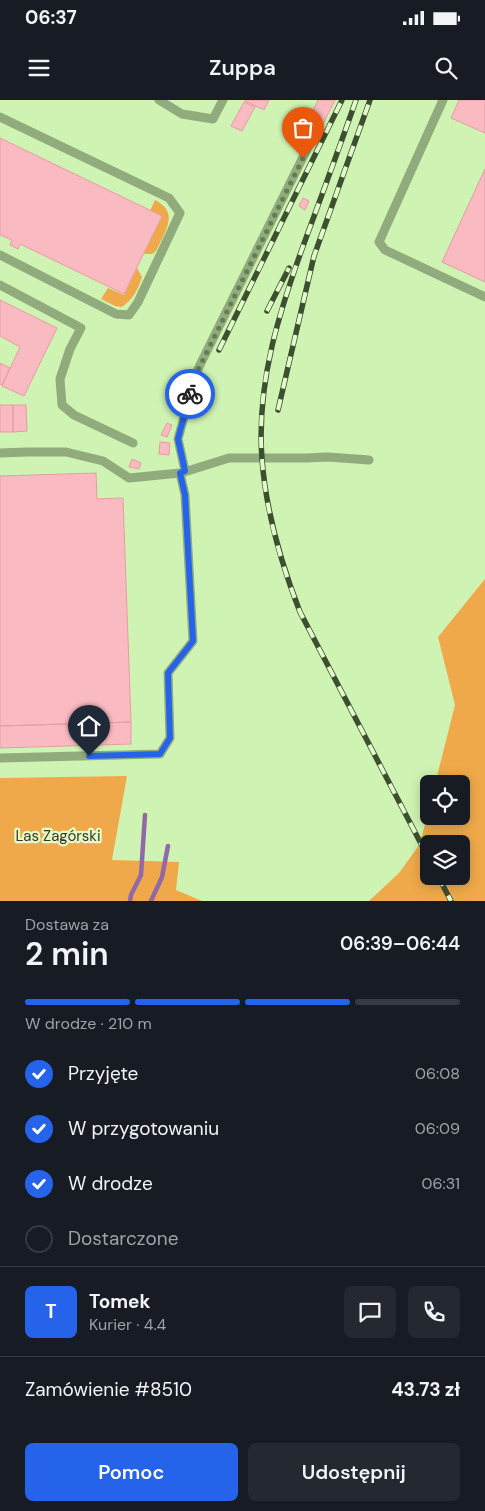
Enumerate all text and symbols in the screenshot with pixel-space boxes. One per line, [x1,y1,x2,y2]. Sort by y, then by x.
text: 06:37 [25,5,77,30]
text: Zuppa [209,53,276,82]
icon: menu [25,54,53,82]
icon: search [432,54,460,82]
pin [282,107,324,158]
icon: bag [289,114,317,142]
courier [165,369,215,419]
icon: bike [176,380,204,408]
pin [68,705,110,756]
icon: home [75,712,103,740]
map controls [420,775,470,885]
button: locate [420,775,470,825]
park label: Las Zagórski [15,826,101,846]
button: layers [420,835,470,885]
text: Dostawa za [25,914,109,935]
text: 06:39–06:44 [340,931,460,956]
text: 2 min [25,933,109,975]
text: W drodze · 210 m [25,1013,152,1034]
icon: check [25,1060,53,1088]
text: Przyjęte [68,1061,138,1086]
text: 06:08 [415,1063,460,1084]
icon: check [25,1115,53,1143]
text: W przygotowaniu [68,1116,219,1141]
text: 06:09 [415,1118,460,1139]
icon: check [25,1170,53,1198]
text: W drodze [68,1171,153,1196]
text: 06:31 [422,1173,460,1194]
text: Dostarczone [68,1226,178,1251]
button: chat [344,1286,396,1338]
button: phone [408,1286,460,1338]
text: Tomek [89,1289,151,1314]
text: T [45,1299,57,1324]
text: Kurier · 4.4 [89,1314,166,1335]
text: Zamówienie #8510 [25,1377,192,1402]
text: 43.73 zł [391,1377,460,1402]
button: Pomoc [25,1443,238,1501]
button: Udostępnij [248,1443,460,1501]

